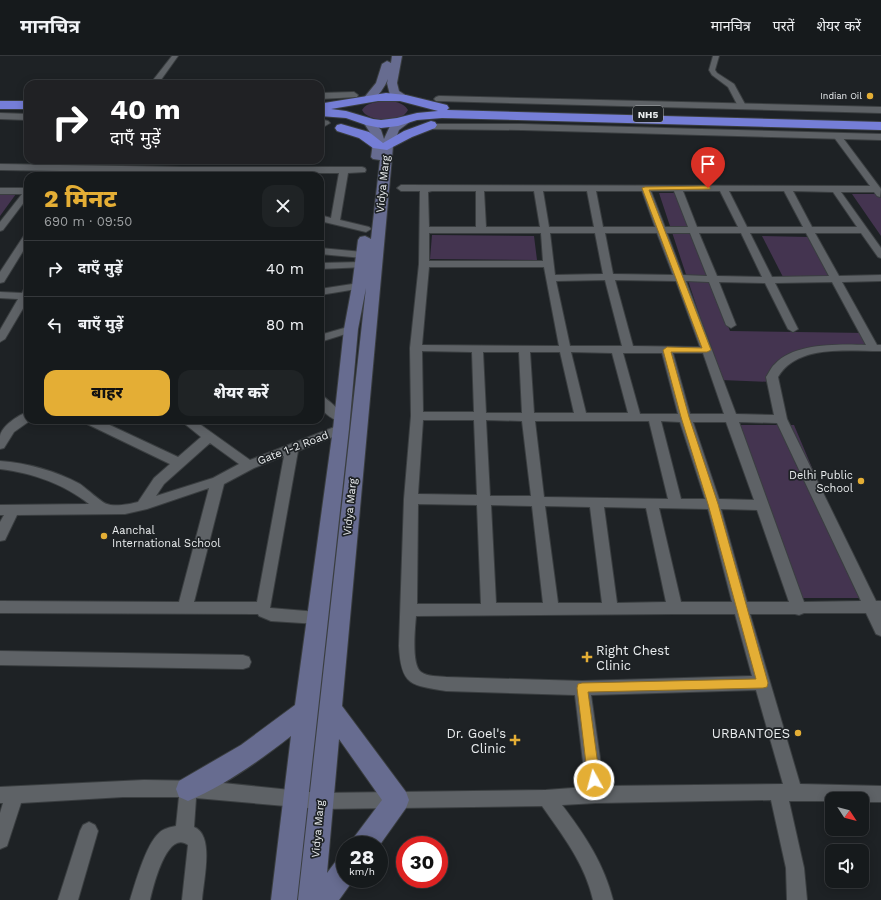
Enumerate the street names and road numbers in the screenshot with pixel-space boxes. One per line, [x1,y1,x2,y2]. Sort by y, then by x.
road number: NH5 [633,106,663,122]
street label: Vidya Marg [374,154,393,213]
street label: Gate 1-2 Road [256,429,330,467]
street label: Vidya Marg [341,477,360,536]
street label: Vidya Marg [309,799,327,858]

